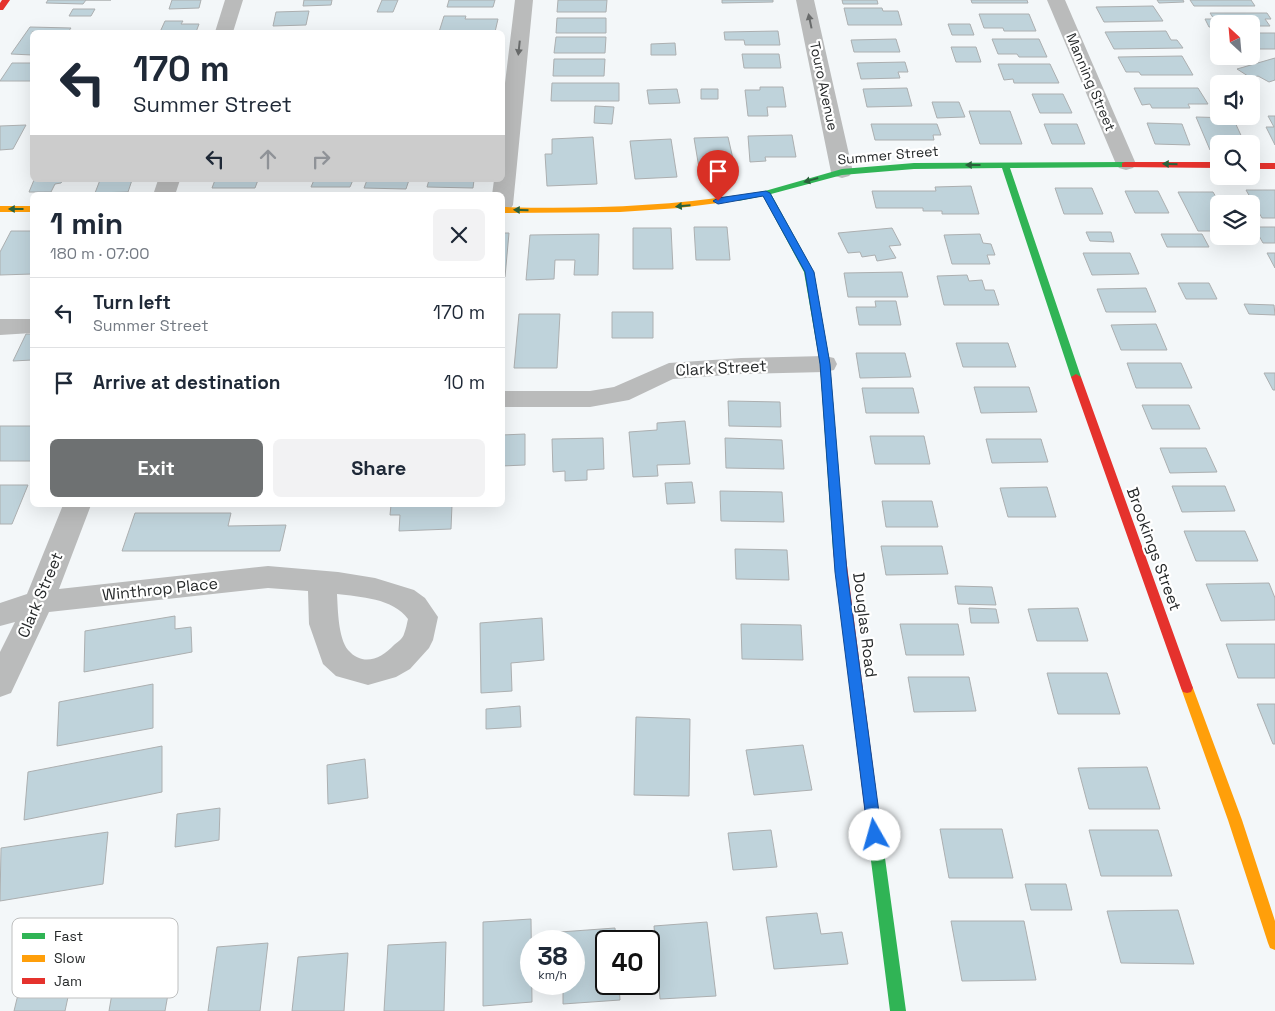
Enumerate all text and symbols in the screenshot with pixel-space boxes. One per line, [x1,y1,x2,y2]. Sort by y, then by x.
one-way arrow [806,14,814,29]
north arrow [1210,15,1260,65]
map controls [1210,15,1260,245]
street label: Manning Street [1062,30,1120,134]
street label: Touro Avenue [806,40,842,132]
one-way arrow [515,41,523,57]
text: 170 m [133,47,230,91]
icon: left [50,50,115,115]
button: sound [1210,75,1260,125]
text: Summer Street [133,90,292,118]
button: search [1210,135,1260,185]
street label: Summer Street [837,142,939,168]
icon: left [201,145,229,173]
icon: ahead [254,145,282,173]
icon: right [307,145,335,173]
pin [697,150,739,201]
icon: arrive [704,157,732,185]
one-way arrow [1162,160,1178,168]
one-way arrow [964,161,980,169]
one-way arrow [804,177,819,185]
button: layers [1210,195,1260,245]
one-way arrow [675,202,691,210]
text: 1 min [50,204,123,243]
one-way arrow [8,205,24,213]
one-way arrow [512,206,528,214]
button: close [433,209,485,261]
text: 180 m · 07:00 [50,243,150,264]
text: Turn left [93,290,171,315]
icon: left [50,299,78,327]
text: 170 m [433,300,485,325]
text: Summer Street [93,315,209,336]
street label: Clark Street [675,355,767,381]
icon: arrive [50,369,78,397]
text: Arrive at destination [93,370,281,395]
text: 10 m [444,370,485,395]
button: Exit [50,439,263,497]
button: Share [273,439,485,497]
street label: Brookings Street [1122,484,1186,614]
street label: Clark Street [13,549,67,641]
street label: Douglas Road [848,571,882,679]
street label: Winthrop Place [101,572,219,606]
position arrow [848,808,900,860]
legend [12,918,178,998]
text: Fast [54,927,83,945]
speed limit sign: 40 [595,930,660,995]
text: 38 [537,940,568,972]
text: Slow [54,949,86,967]
text: km/h [538,967,567,983]
text: Jam [54,972,82,990]

